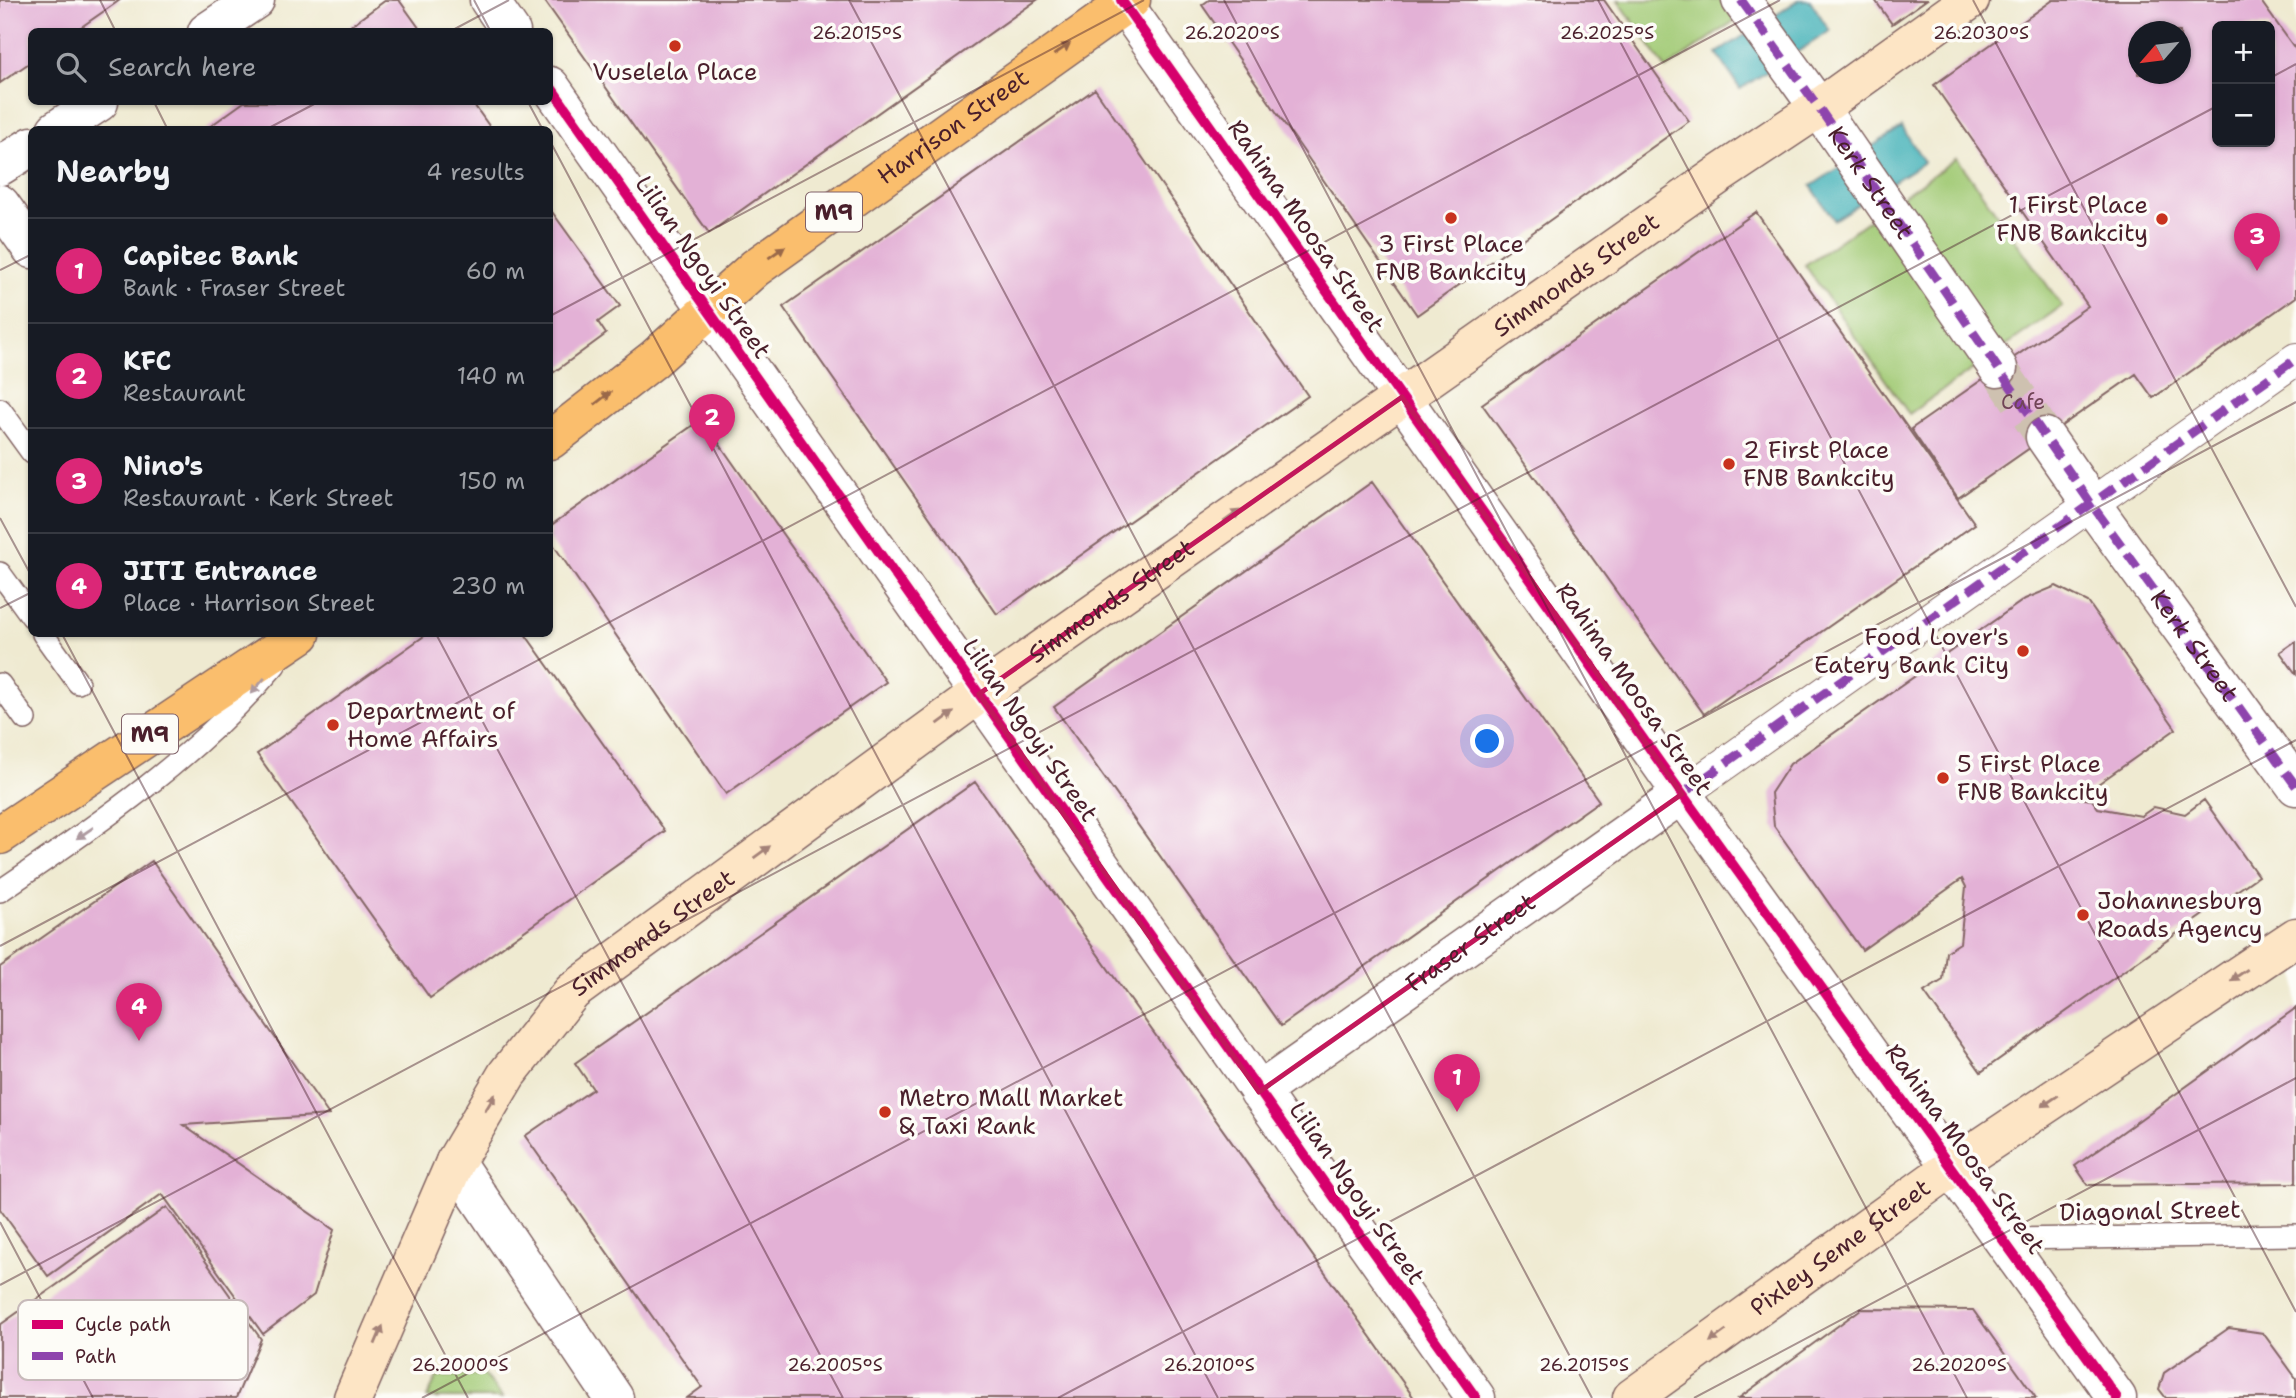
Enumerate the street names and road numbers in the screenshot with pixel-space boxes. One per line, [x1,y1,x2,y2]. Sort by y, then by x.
street label: Harrison Street [871,62,1035,192]
street label: Rahima Moosa Street [1220,113,1392,339]
street label: Kerk Street [1820,120,1921,246]
street label: Lilian Ngoyi Street [628,169,778,365]
road number: M9 [806,192,862,232]
street label: Simmonds Street [1487,206,1666,344]
street label: Simmonds Street [1022,532,1201,671]
street label: Rahima Moosa Street [1548,576,1720,802]
street label: Kerk Street [2143,583,2246,708]
street label: Lilian Ngoyi Street [955,632,1105,828]
road number: M9 [122,714,178,754]
street label: Simmonds Street [564,862,741,1004]
street label: Fraser Street [1399,886,1542,1000]
street label: Rahima Moosa Street [1878,1037,2052,1261]
street label: Lilian Ngoyi Street [1282,1095,1432,1291]
street label: Pixley Seme Street [1744,1172,1937,1324]
street label: Diagonal Street [2059,1193,2241,1229]

